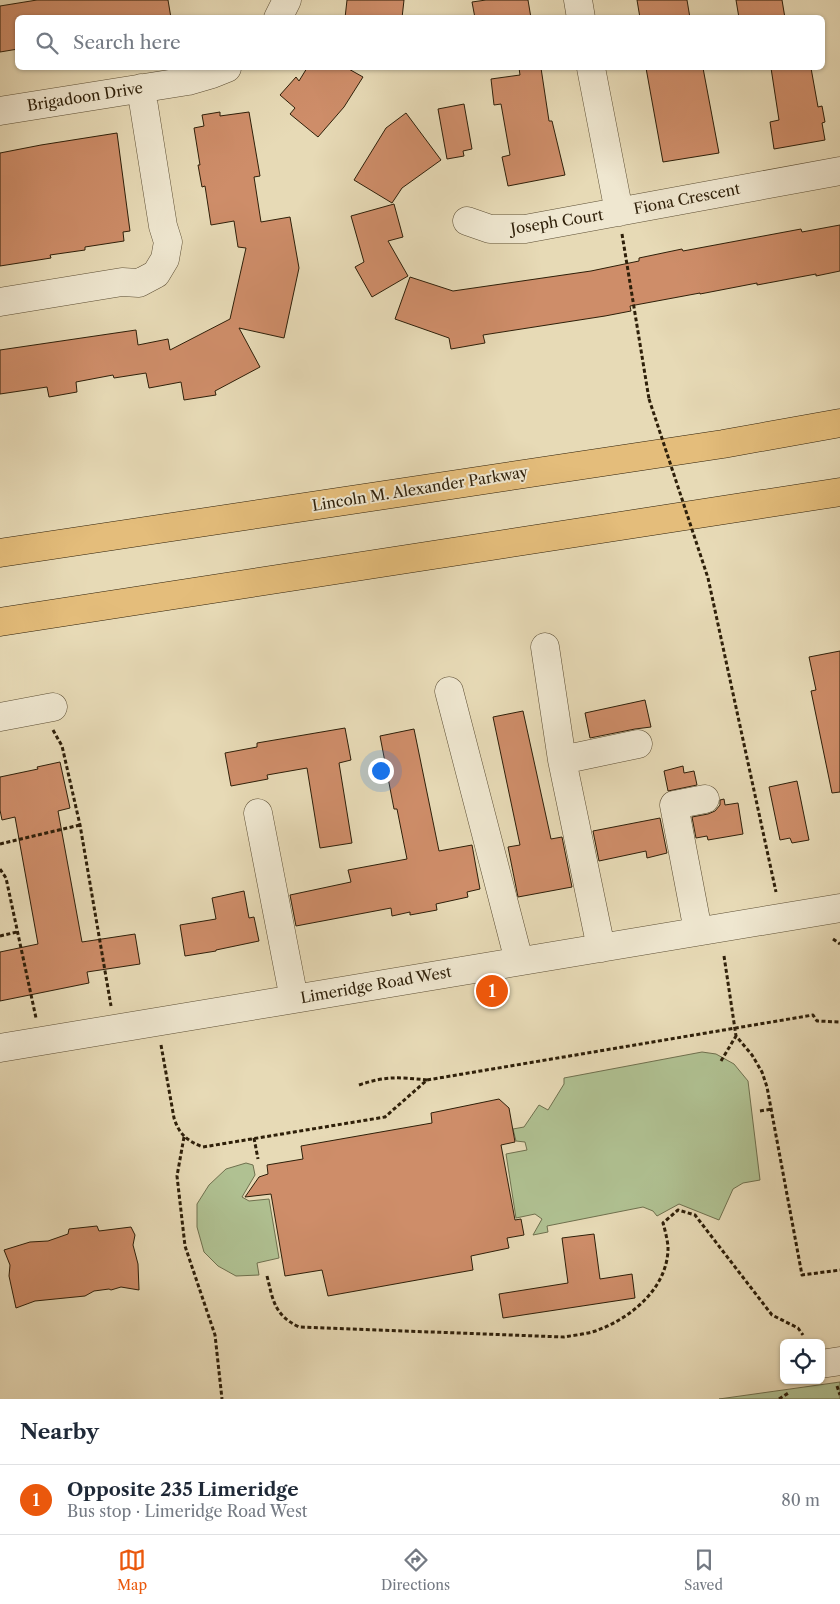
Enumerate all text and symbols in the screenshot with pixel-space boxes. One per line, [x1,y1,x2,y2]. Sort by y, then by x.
search box [15,15,825,70]
icon: search [33,29,61,57]
text: Search here [73,31,181,54]
street label: Brigadoon Drive [26,78,144,115]
street label: Fiona Crescent [632,179,742,218]
street label: Joseph Court [507,205,605,239]
street label: Lincoln M. Alexander Parkway [311,462,530,515]
your location [368,758,394,784]
street label: Limeridge Road West [299,962,454,1007]
pin: 1 [476,972,508,1010]
map controls [780,1339,825,1384]
button: locate [780,1339,825,1384]
text: Nearby [20,1419,99,1444]
text: Opposite 235 Limeridge [67,1478,299,1501]
text: 1 [32,1490,40,1510]
text: 80 m [781,1490,820,1510]
text: Bus stop · Limeridge Road West [67,1501,308,1521]
tab: Map [117,1546,147,1594]
tab: Directions [381,1546,450,1594]
tab: Saved [684,1546,723,1594]

